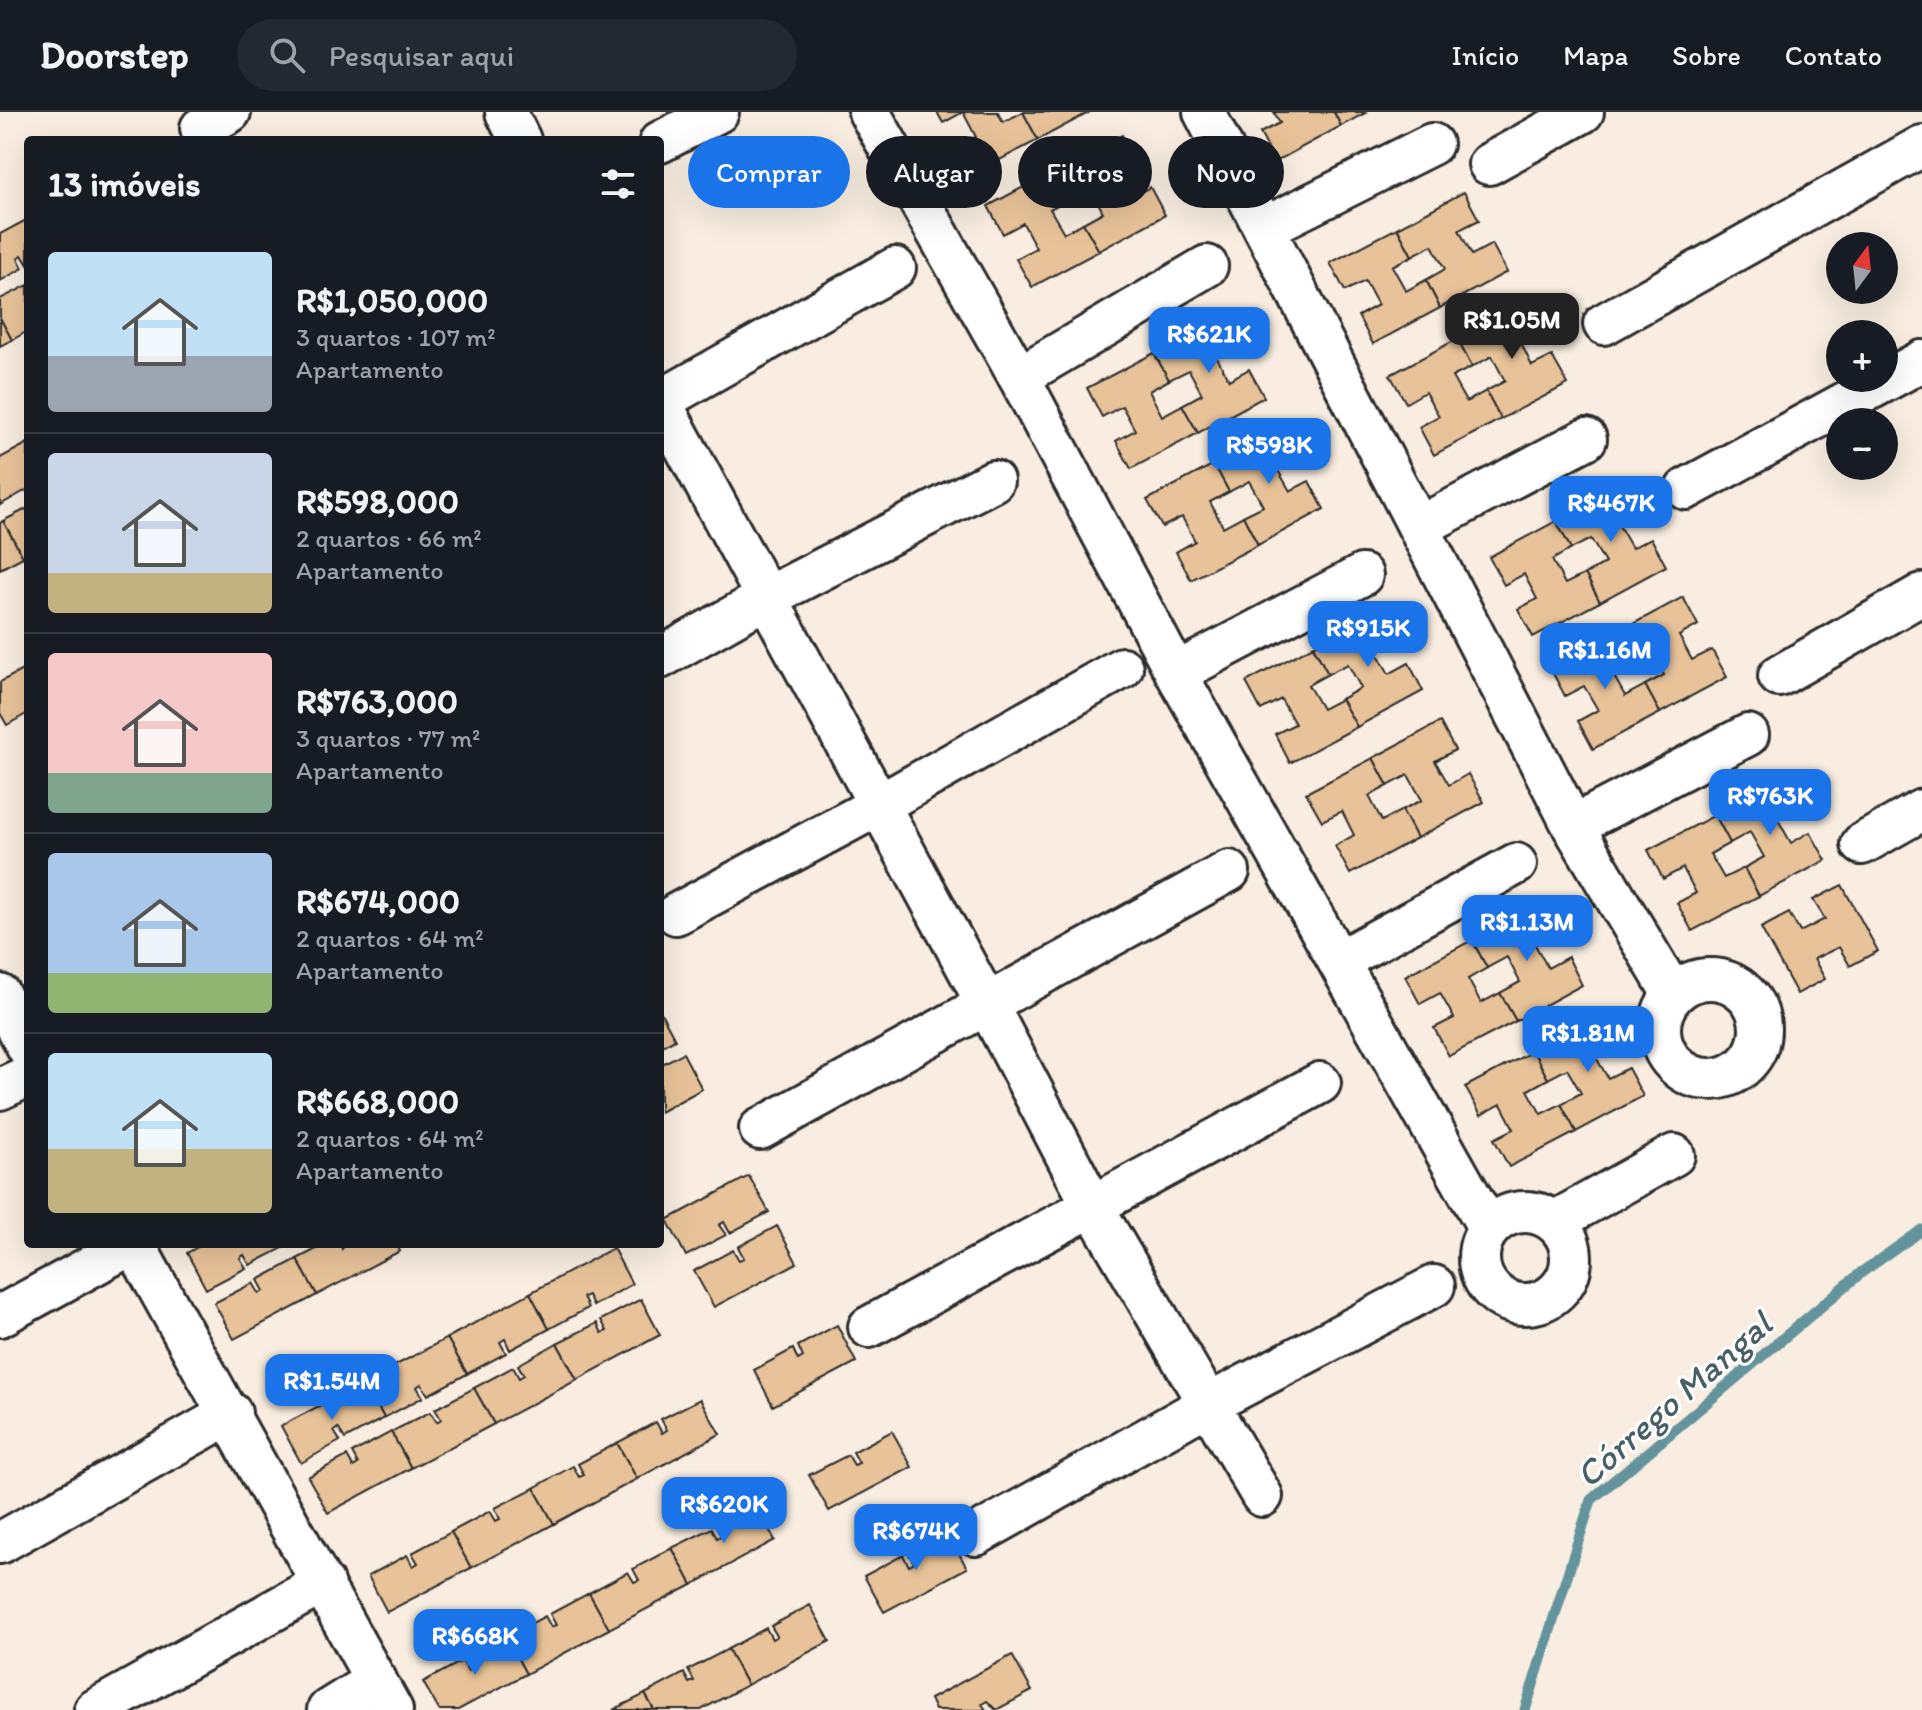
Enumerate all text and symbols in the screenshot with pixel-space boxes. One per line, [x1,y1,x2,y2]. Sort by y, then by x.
search box [237,19,797,91]
text: Doorstep [40,32,189,78]
icon: search [265,33,309,77]
text: Pesquisar aqui [329,37,514,74]
text: Início [1452,38,1519,72]
text: Mapa [1563,38,1628,72]
text: Sobre [1672,38,1741,72]
text: Contato [1785,38,1882,72]
chip: Comprar [688,136,850,208]
chip: Alugar [866,136,1002,208]
chip: Filtros [1018,136,1152,208]
chip: Novo [1168,136,1284,208]
icon: filters [596,162,640,206]
text: 13 imóveis [48,164,201,205]
north arrow [1826,232,1898,304]
map controls [1826,232,1898,480]
text: R$1,050,000 [296,280,488,321]
icon: home [112,284,208,380]
pin: R$1.05M [1438,293,1586,361]
text: R$1.05M [1463,303,1561,335]
pin: R$621K [1144,307,1274,375]
text: R$621K [1167,317,1251,349]
button: + [1826,320,1898,392]
text: 3 quartos · 107 m² [296,321,496,353]
text: Apartamento [296,353,444,385]
button: − [1826,408,1898,480]
pin: R$598K [1204,418,1334,486]
text: R$598K [1226,428,1312,460]
pin: R$467K [1546,476,1676,544]
text: R$598,000 [296,481,459,522]
icon: home [112,485,208,581]
text: R$467K [1567,486,1655,518]
text: 2 quartos · 66 m² [296,522,482,554]
text: Apartamento [296,554,444,586]
pin: R$915K [1303,601,1433,669]
text: R$915K [1326,611,1410,643]
pin: R$1.16M [1531,623,1679,691]
text: R$1.16M [1558,633,1652,665]
text: R$763,000 [296,681,458,722]
icon: home [112,685,208,781]
text: 3 quartos · 77 m² [296,722,480,754]
text: Apartamento [296,754,444,786]
pin: R$763K [1705,769,1835,837]
text: R$763K [1727,779,1813,811]
text: R$674,000 [296,881,460,922]
icon: home [112,885,208,981]
pin: R$1.13M [1453,895,1601,963]
text: R$1.13M [1480,905,1574,937]
text: 2 quartos · 64 m² [296,922,484,954]
text: Apartamento [296,954,444,986]
pin: R$1.81M [1514,1006,1662,1074]
text: R$1.81M [1541,1016,1635,1048]
text: R$668,000 [296,1081,459,1122]
icon: home [112,1085,208,1181]
text: 2 quartos · 64 m² [296,1122,484,1154]
text: Apartamento [296,1154,444,1186]
water label: Córrego Mangal [1566,1301,1782,1496]
pin: R$1.54M [258,1354,406,1422]
text: R$1.54M [283,1364,381,1396]
pin: R$620K [659,1477,789,1545]
text: R$620K [680,1487,768,1519]
pin: R$674K [851,1504,981,1572]
text: R$674K [872,1514,960,1546]
pin: R$668K [410,1609,540,1677]
text: R$668K [432,1619,518,1651]

